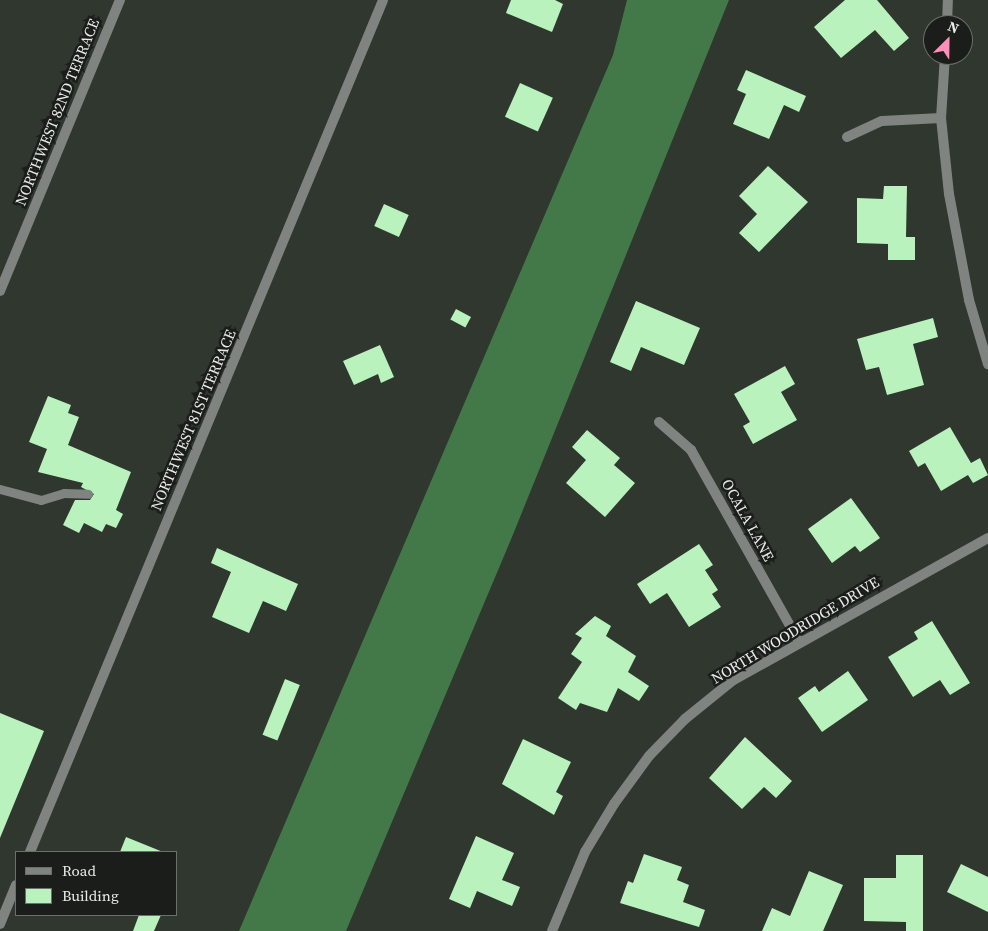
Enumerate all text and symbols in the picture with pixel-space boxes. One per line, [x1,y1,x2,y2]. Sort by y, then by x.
north arrow [923,15,973,65]
street label: NORTHWEST 82ND TERRACE [11,16,103,208]
text: N [945,16,962,38]
street label: NORTHWEST 81ST TERRACE [147,327,239,513]
street label: OCALA LANE [718,476,778,564]
street label: NORTH WOODRIDGE DRIVE [708,573,882,687]
legend [15,851,178,916]
text: Road [62,860,96,881]
text: Building [62,885,119,906]

